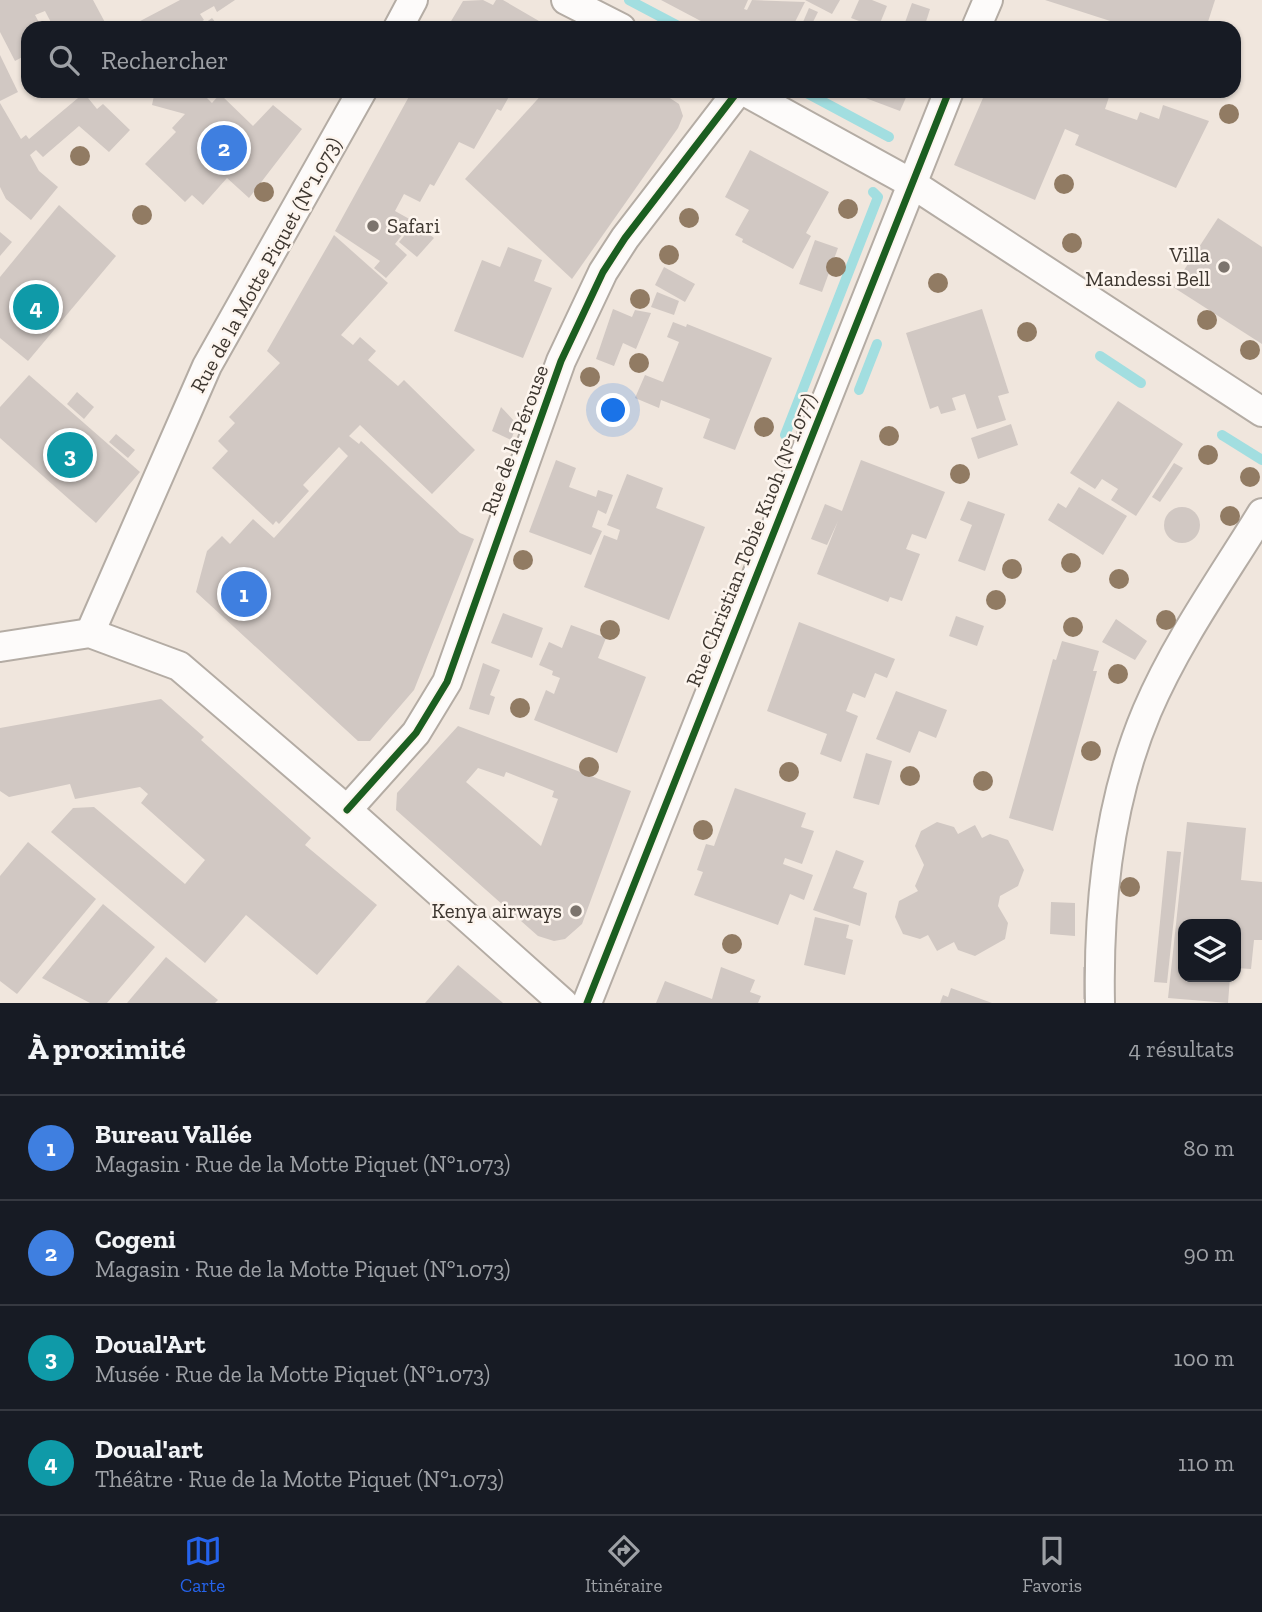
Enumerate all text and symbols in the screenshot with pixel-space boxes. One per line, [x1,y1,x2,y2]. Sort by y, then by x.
search box [21,21,1241,98]
icon: search [45,41,83,79]
text: Rechercher [101,44,228,76]
pin: 2 [201,122,247,174]
street label: Rue de la Motte Piquet (N°1.073) [185,133,346,397]
place label: Safari [387,213,440,238]
marker: Safari [365,218,381,234]
place label: Villa Mandessi Bell [1085,242,1210,291]
marker: Villa Mandessi Bell [1216,259,1232,275]
pin: 4 [13,281,59,333]
street label: Rue de la Pérouse [476,361,553,518]
street label: Rue Christian Tobie Kuoh (N°1.077) [680,389,821,690]
your location [596,393,630,427]
pin: 3 [47,429,93,481]
pin: 1 [221,568,267,620]
place label: Kenya airways [432,898,562,923]
marker: Kenya airways [568,903,584,919]
map controls [1178,919,1241,982]
button: layers [1178,919,1241,982]
text: À proximité [28,1031,186,1067]
text: 4 résultats [1129,1035,1234,1063]
text: Bureau Vallée [95,1118,252,1150]
text: 1 [46,1134,56,1162]
text: 80 m [1183,1134,1234,1162]
text: Magasin · Rue de la Motte Piquet (N°1.073) [95,1150,510,1178]
text: Cogeni [95,1223,176,1255]
text: 2 [45,1239,57,1267]
text: 90 m [1183,1239,1234,1267]
text: Magasin · Rue de la Motte Piquet (N°1.073) [95,1255,510,1283]
text: Doual'Art [95,1328,205,1360]
text: 3 [45,1344,57,1372]
text: 100 m [1174,1344,1234,1372]
text: Musée · Rue de la Motte Piquet (N°1.073) [95,1360,490,1388]
text: Doual'art [95,1433,203,1465]
text: 4 [44,1449,58,1477]
text: 110 m [1178,1449,1234,1477]
text: Théâtre · Rue de la Motte Piquet (N°1.073) [95,1465,504,1493]
tab: Carte [180,1532,225,1597]
tab: Itinéraire [585,1532,662,1597]
tab: Favoris [1022,1532,1082,1597]

